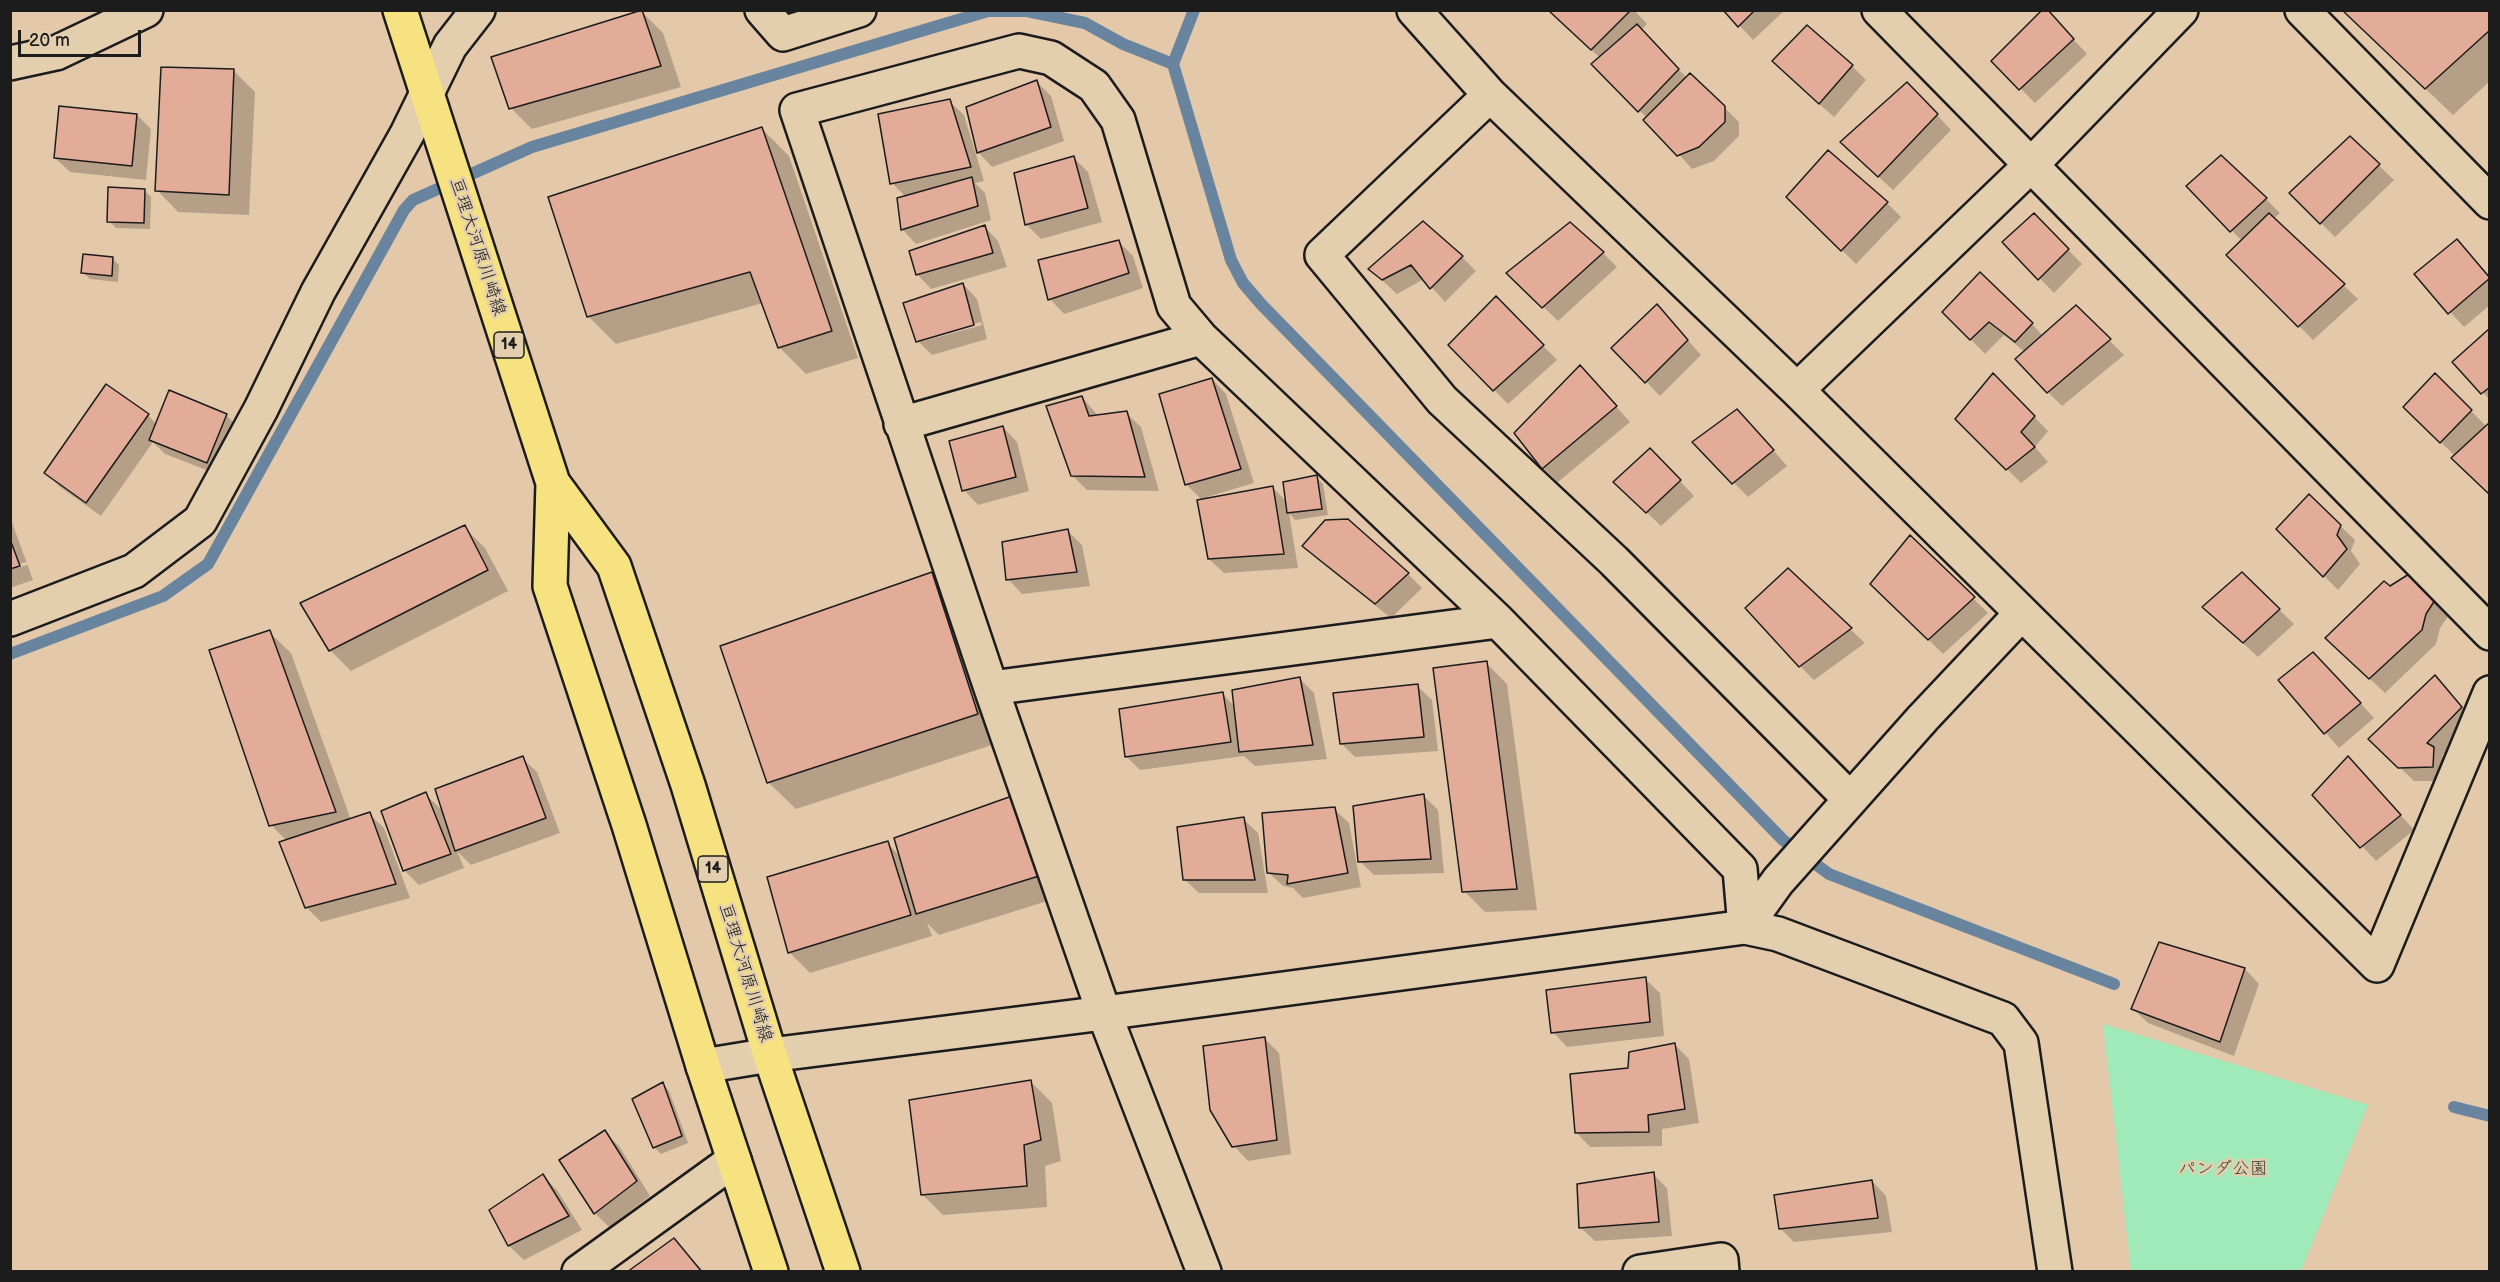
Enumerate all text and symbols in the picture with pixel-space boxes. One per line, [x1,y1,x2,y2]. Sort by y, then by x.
scale bar [21,18,144,56]
text: 20 m [29,30,70,51]
street label: 亘理大河原川崎線 [444,175,510,319]
road number: 14 [494,332,524,358]
road number: 14 [698,856,728,882]
street label: 亘理大河原川崎線 [714,901,776,1045]
park label: パンダ公園 [2178,1158,2268,1180]

